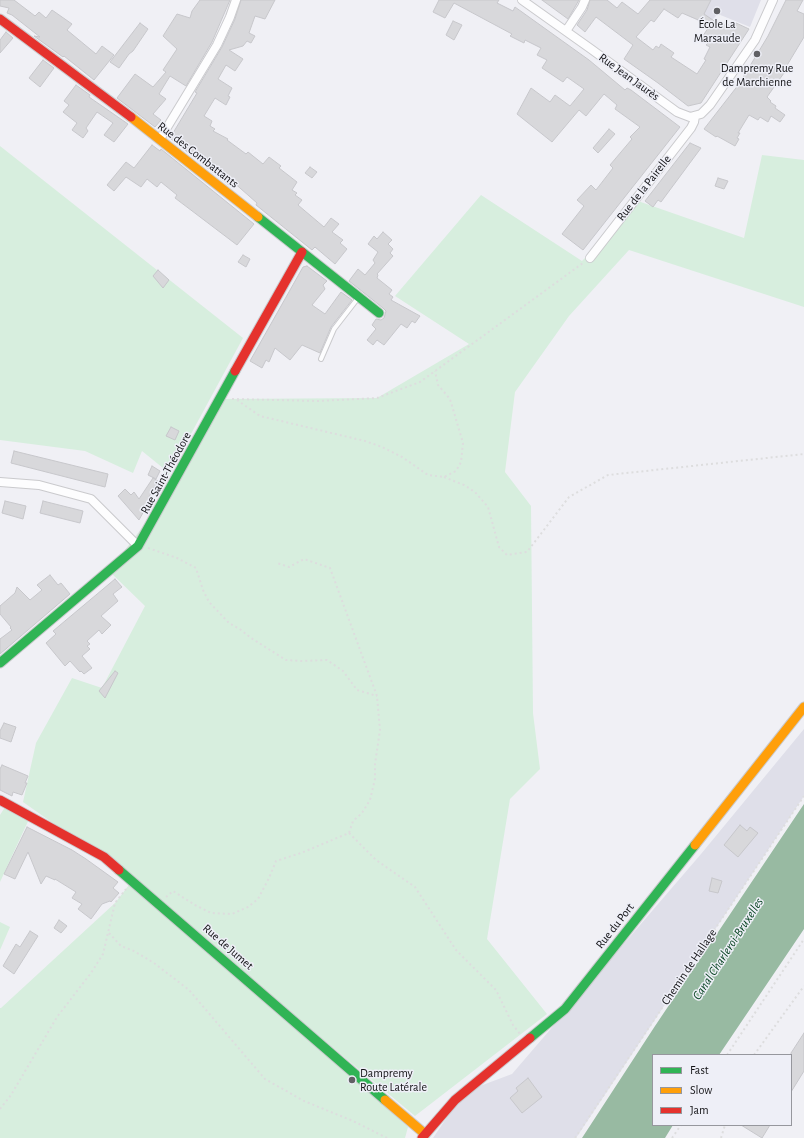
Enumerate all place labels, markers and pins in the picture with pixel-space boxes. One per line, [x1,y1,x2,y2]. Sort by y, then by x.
marker: École La Marsaude [712,6,722,16]
place label: École La Marsaude [694,17,740,45]
marker: Dampremy Rue de Marchienne [752,49,762,59]
place label: Dampremy Rue de Marchienne [721,61,793,89]
place label: Dampremy Route Latérale [360,1066,427,1094]
marker: Dampremy Route Latérale [347,1075,357,1085]

